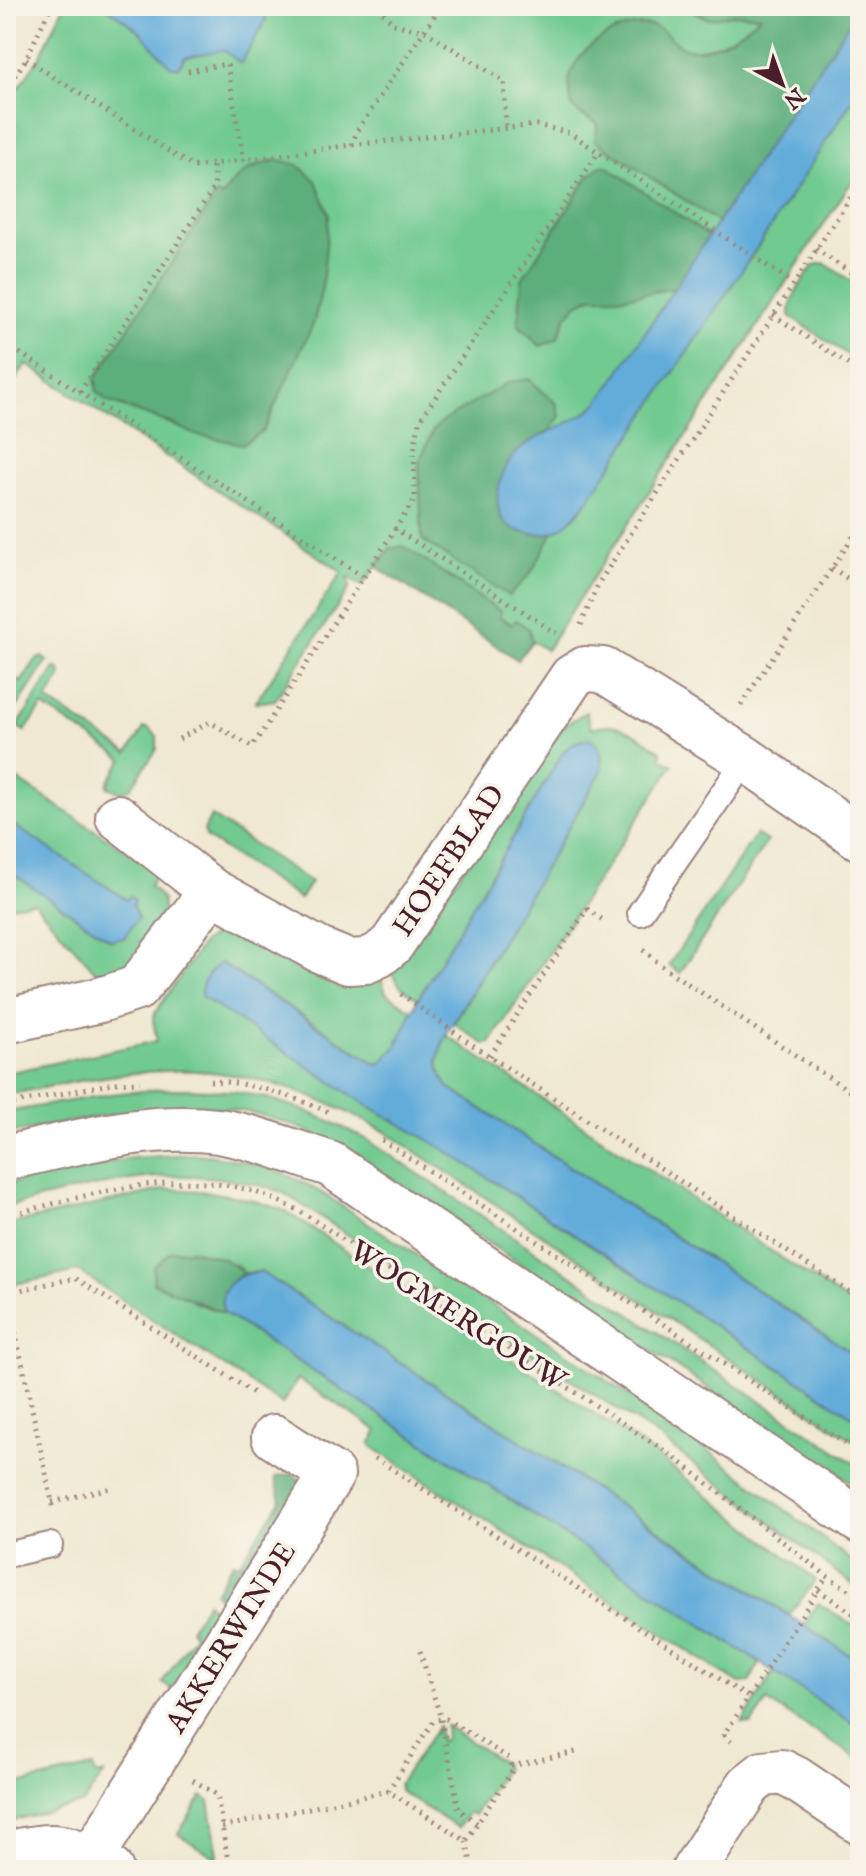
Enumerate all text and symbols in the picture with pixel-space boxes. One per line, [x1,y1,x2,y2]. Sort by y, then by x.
north arrow [742,44,822,124]
text: N [777,80,811,114]
street label: HOEFBLAD [385,778,514,944]
street label: WOGMERGOUW [341,1233,574,1402]
street label: AKKERWINDE [157,1536,306,1741]

